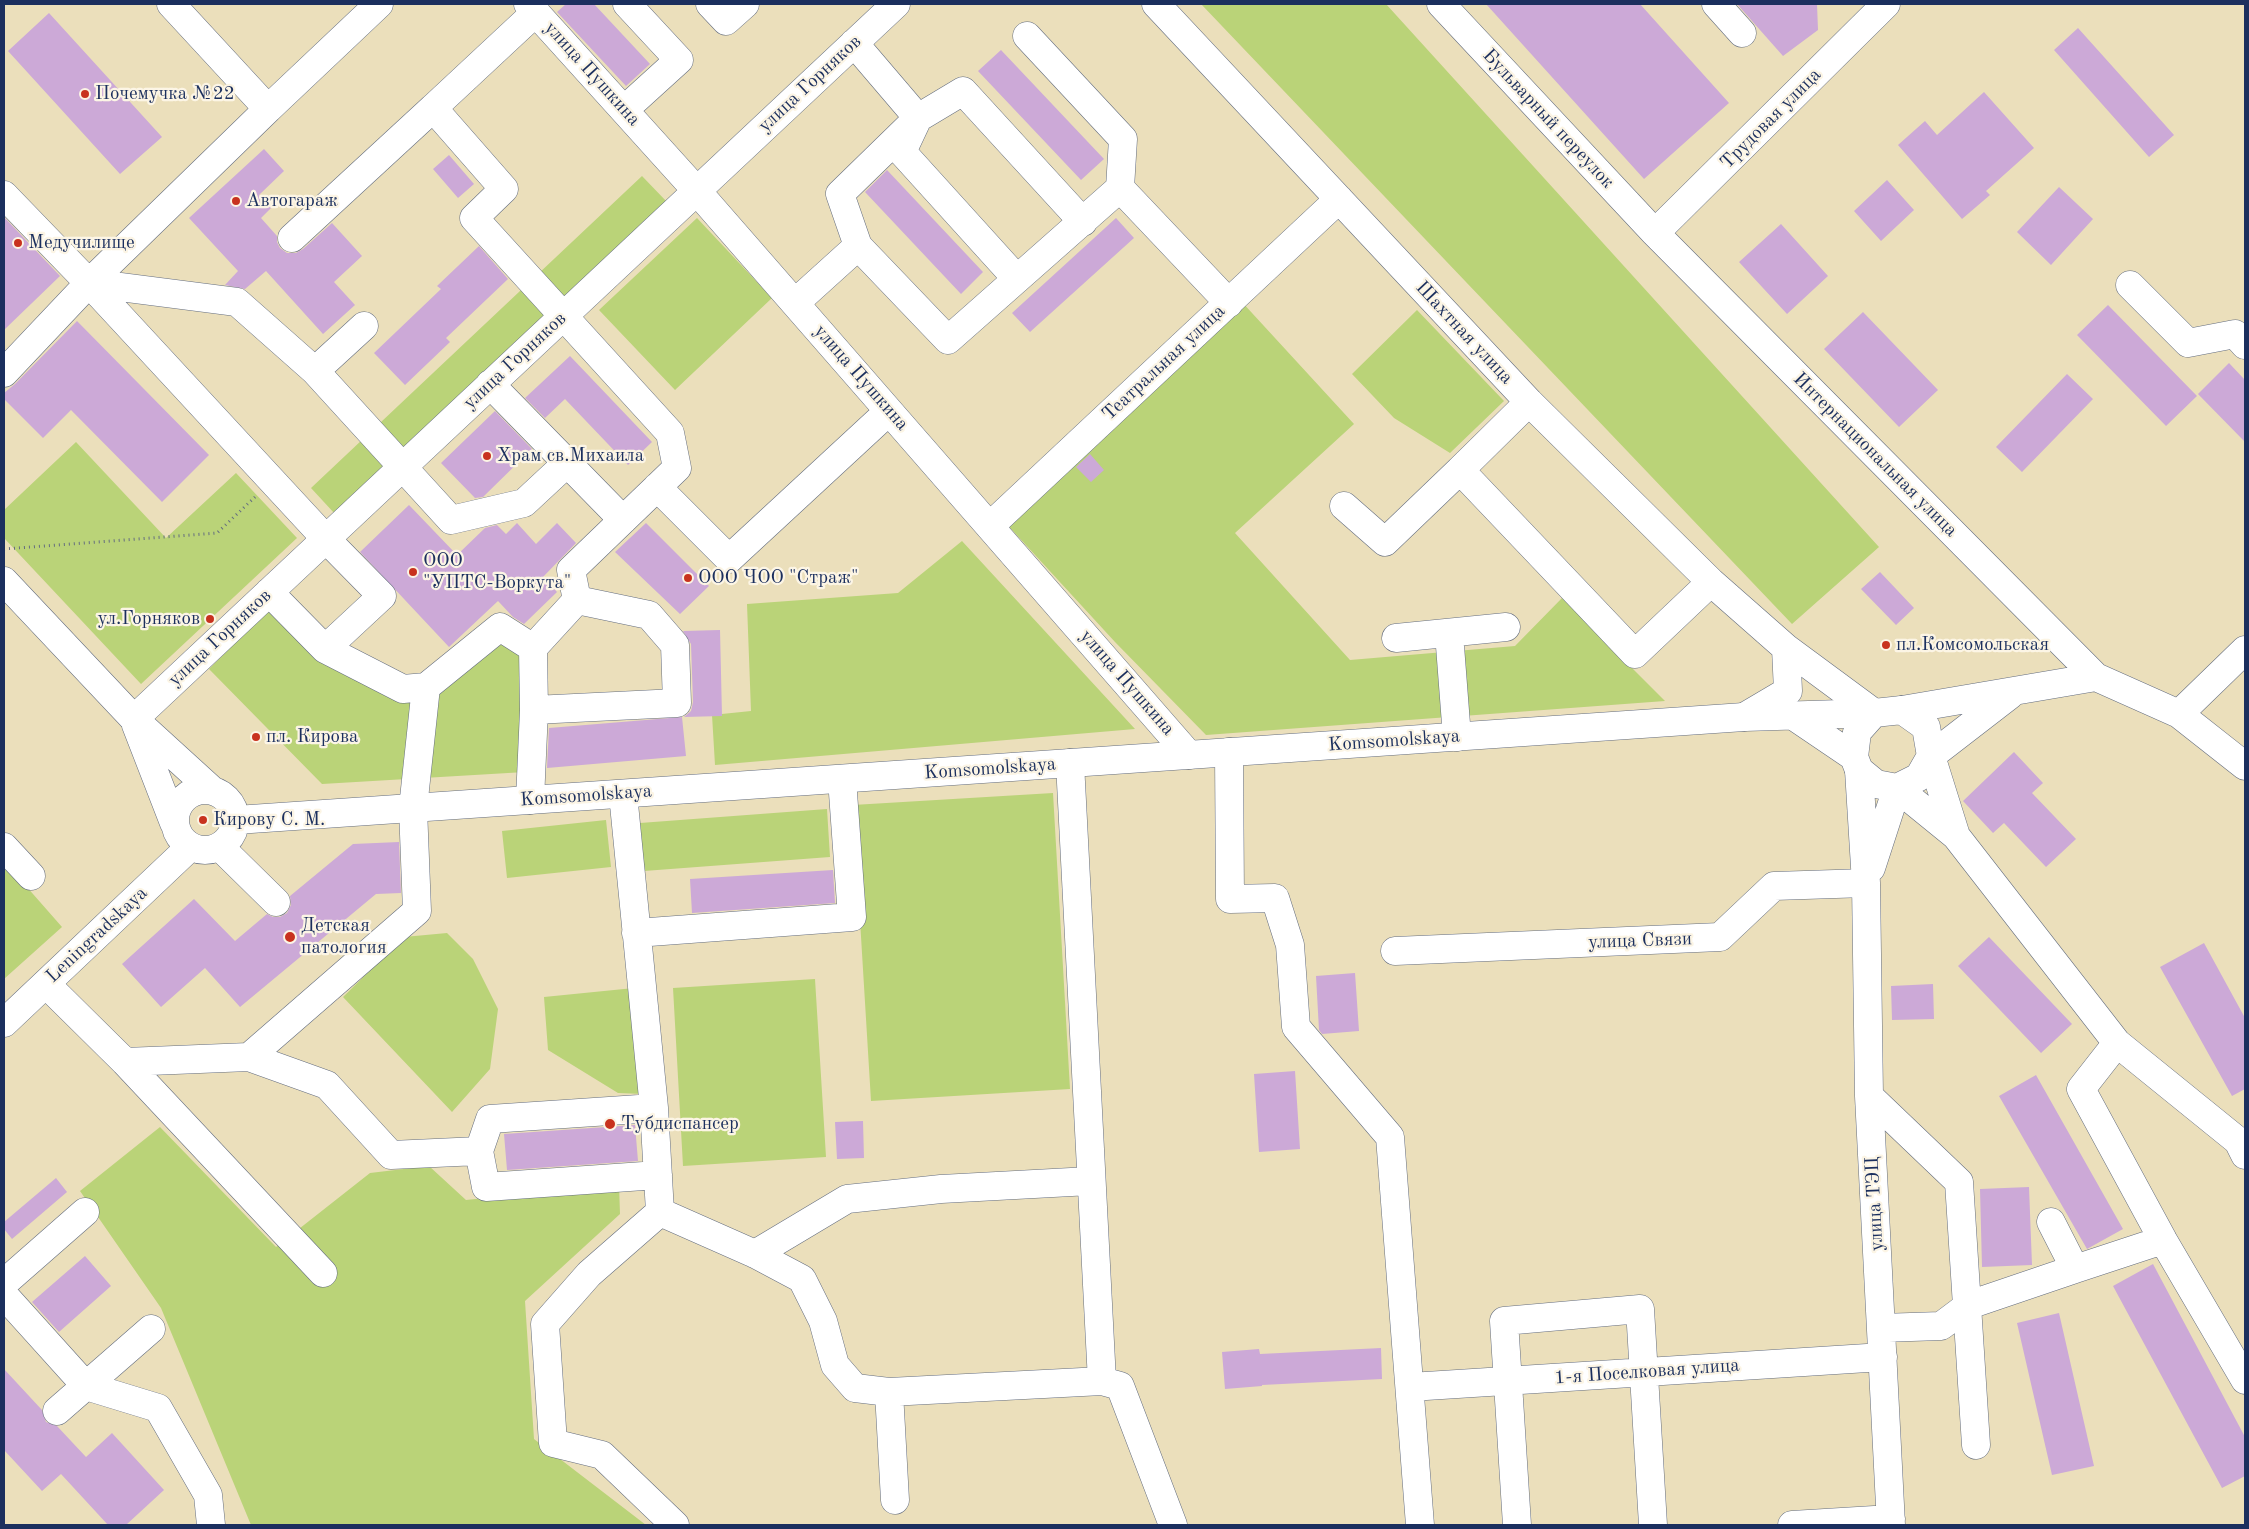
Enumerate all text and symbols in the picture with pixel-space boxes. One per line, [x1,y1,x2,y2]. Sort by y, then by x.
street label: улица Пушкина [539,17,645,131]
street label: улица Горняков [754,30,866,138]
street label: Бульварный переулок [1477,44,1619,194]
street label: Трудовая улица [1716,64,1826,174]
place label: Почемучка №22 [95,83,235,105]
marker: Почемучка №22 [79,88,91,100]
place label: Автогараж [246,190,338,212]
marker: Автогараж [230,195,242,207]
place label: Медучилище [28,232,135,254]
marker: Медучилище [12,237,24,249]
street label: Шахтная улица [1410,277,1518,389]
street label: Театральная улица [1098,300,1230,426]
street label: улица Горняков [459,307,571,415]
street label: улица Пушкина [809,320,913,436]
street label: Интернациональная улица [1788,368,1962,542]
place label: Храм св.Михаила [497,445,644,467]
marker: Храм св.Михаила [481,450,493,462]
place label: ООО "УПТС-Воркута" [423,550,571,594]
marker: ООО "УПТС-Воркута" [407,566,419,578]
place label: ООО ЧОО "Страж" [698,567,859,589]
marker: ООО ЧОО "Страж" [682,572,694,584]
street label: улица Горняков [164,584,276,692]
place label: ул.Горняков [97,608,200,630]
marker: ул.Горняков [204,613,216,625]
street label: улица Пушкина [1075,625,1179,741]
place label: пл.Комсомольская [1896,634,2049,656]
marker: пл.Комсомольская [1880,639,1892,651]
street label: Komsomolskaya [1327,725,1461,757]
place label: пл. Кирова [266,726,358,748]
marker: пл. Кирова [250,731,262,743]
street label: Komsomolskaya [923,753,1057,785]
street label: Komsomolskaya [519,780,653,812]
place label: Кирову С. М. [213,809,325,831]
marker: Кирову С. М. [197,814,209,826]
street label: Leningradskaya [41,882,153,988]
place label: Детская патология [301,915,387,959]
street label: улица Связи [1588,928,1692,954]
marker: Детская патология [283,930,297,944]
place label: Тубдиспансер [621,1113,739,1135]
marker: Тубдиспансер [603,1117,617,1131]
street label: улица ТЭЦ [1861,1156,1889,1252]
street label: 1-я Поселковая улица [1554,1354,1740,1390]

